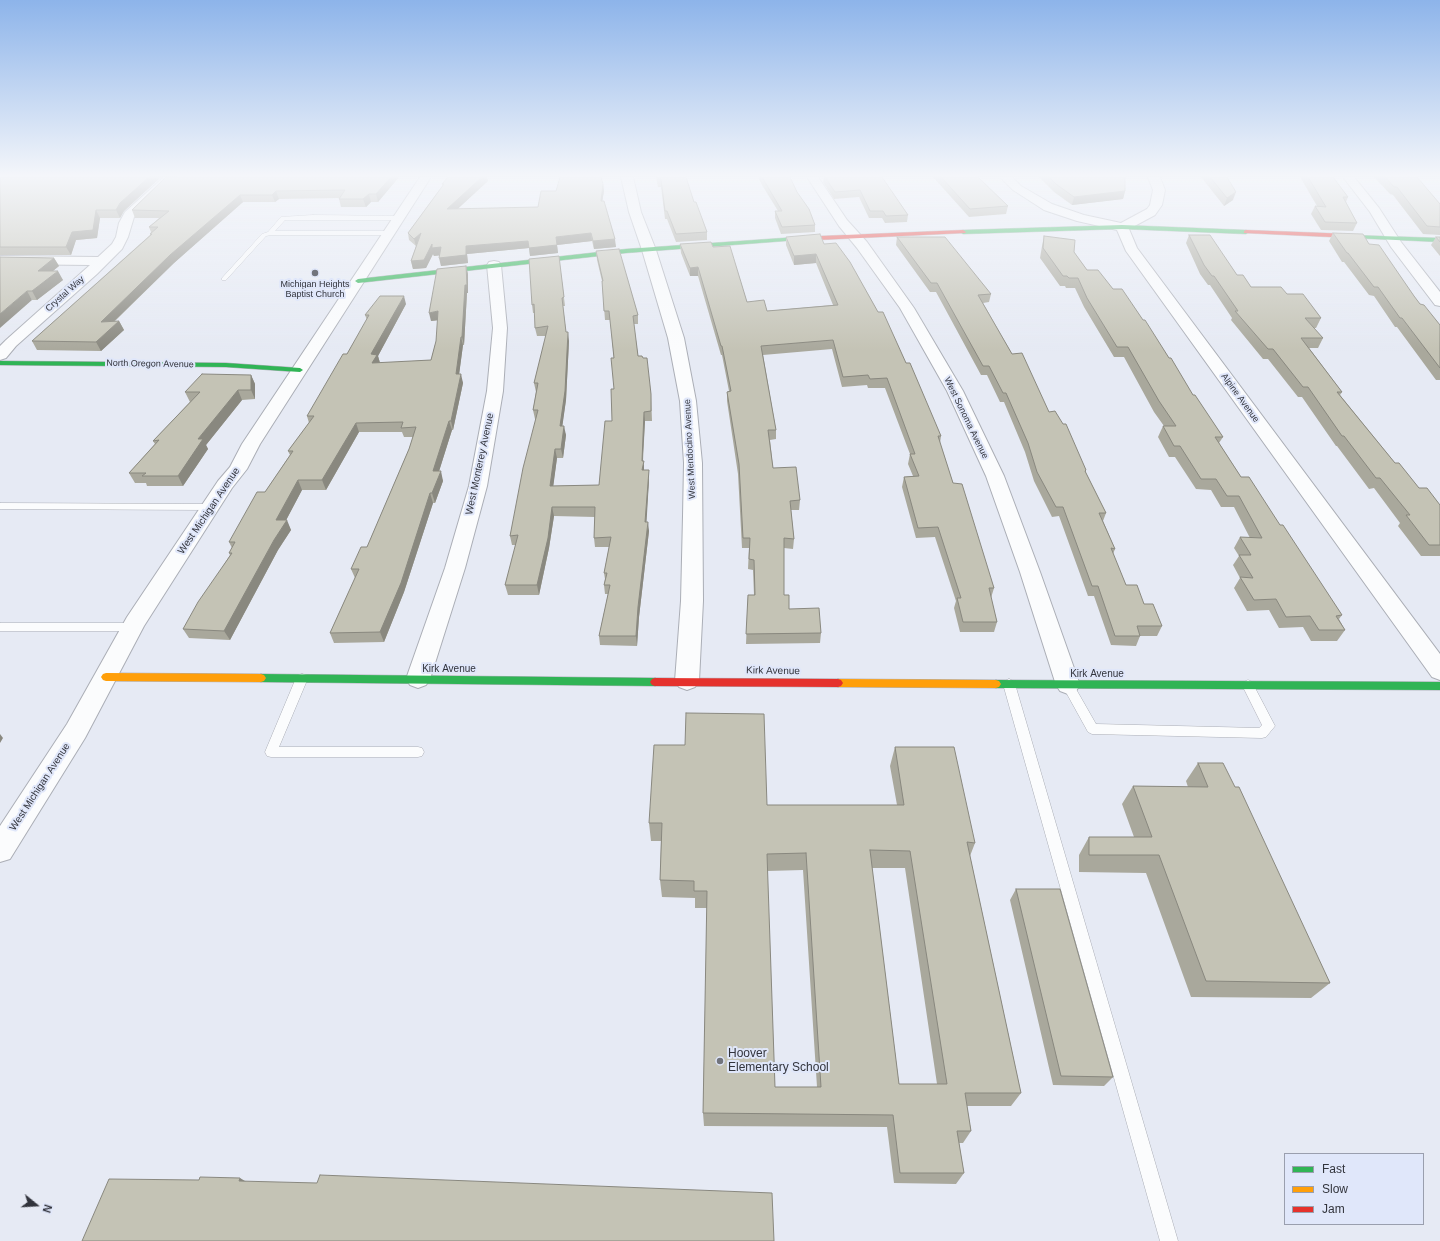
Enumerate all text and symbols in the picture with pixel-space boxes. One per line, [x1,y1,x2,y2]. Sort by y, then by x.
marker: Michigan Heights Baptist Church [310,268,320,278]
street label: Crystal Way [43,274,87,314]
place label: Michigan Heights Baptist Church [280,280,350,301]
street label: North Oregon Avenue [106,358,194,370]
street label: Alpine Avenue [1219,371,1261,425]
street label: West Sonoma Avenue [942,376,990,460]
street label: West Mendocino Avenue [682,399,698,499]
street label: West Monterey Avenue [463,412,497,516]
street label: West Michigan Avenue [176,465,242,557]
street label: Kirk Avenue [422,663,476,675]
street label: Kirk Avenue [746,665,800,677]
street label: Kirk Avenue [1070,668,1124,680]
street label: West Michigan Avenue [7,741,73,833]
place label: Hoover Elementary School [728,1047,829,1075]
marker: Hoover Elementary School [715,1056,725,1066]
legend [1284,1153,1424,1225]
text: Fast [1322,1162,1345,1176]
text: Slow [1322,1182,1348,1196]
north arrow [16,1185,56,1225]
text: Jam [1322,1202,1345,1216]
text: N [40,1203,54,1214]

